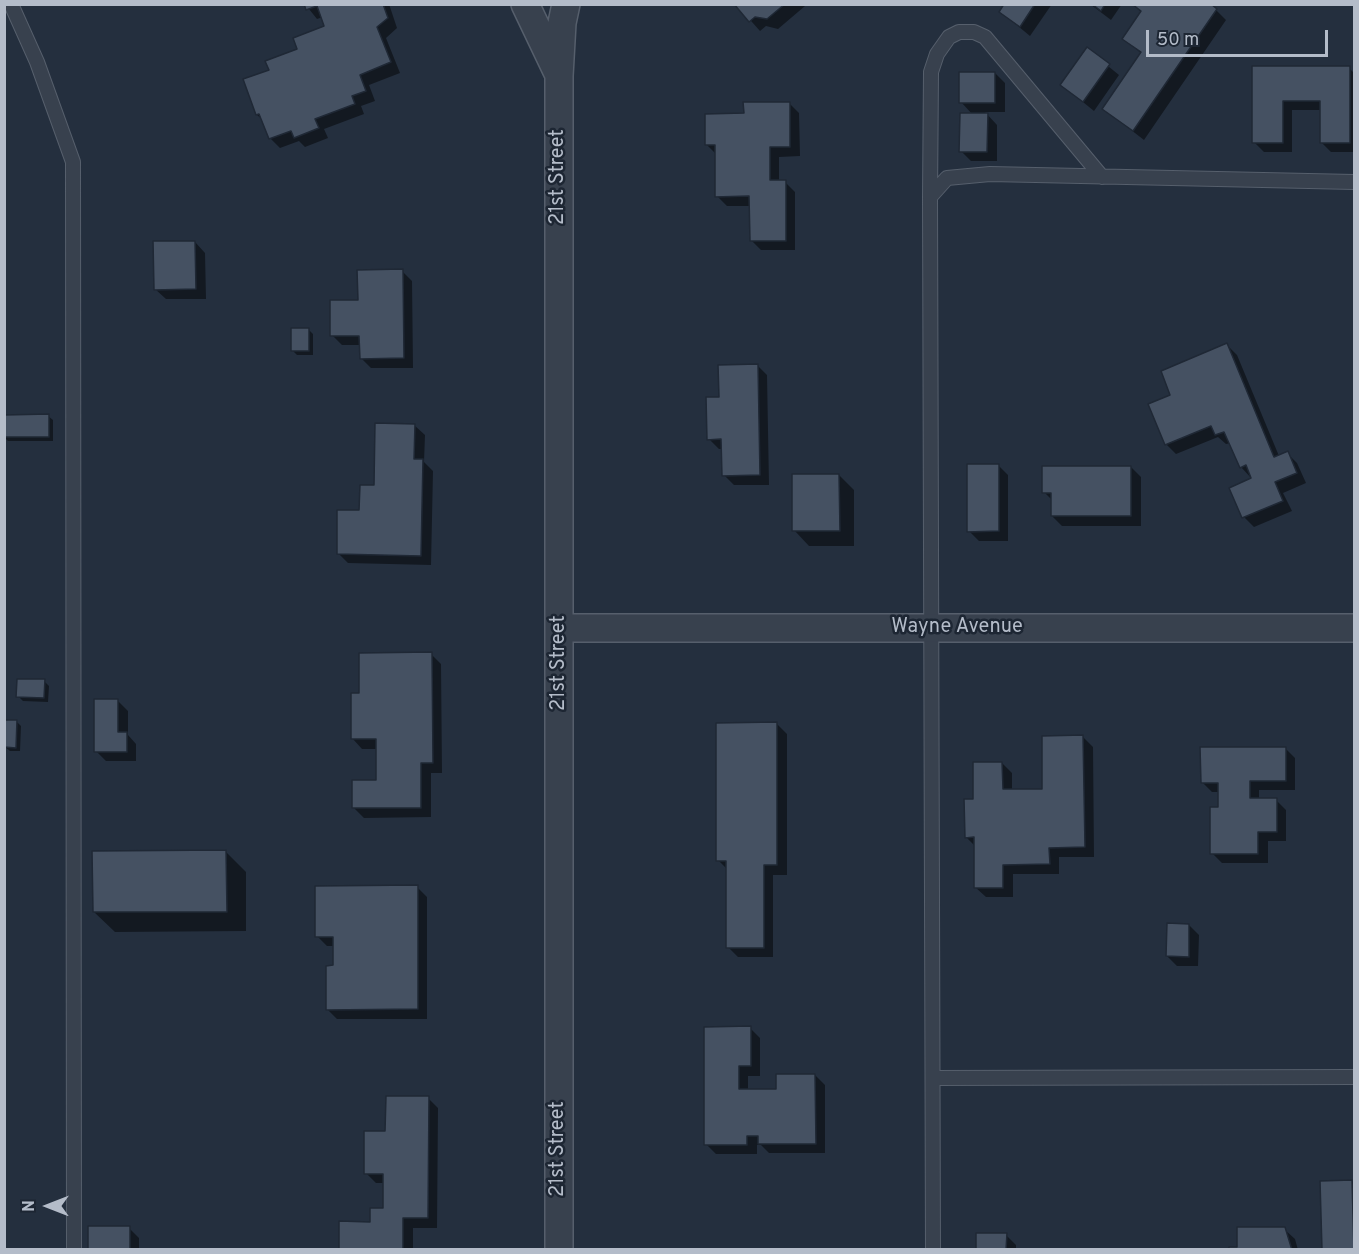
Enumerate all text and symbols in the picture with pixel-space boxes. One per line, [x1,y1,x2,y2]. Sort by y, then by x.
scale bar [1149,18,1330,56]
text: 50 m [1157,29,1199,52]
street label: 21st Street [547,129,571,225]
street label: 21st Street [548,615,572,711]
street label: Wayne Avenue [891,616,1023,640]
street label: 21st Street [547,1101,571,1197]
north arrow [18,1176,78,1236]
text: N [20,1200,40,1212]

